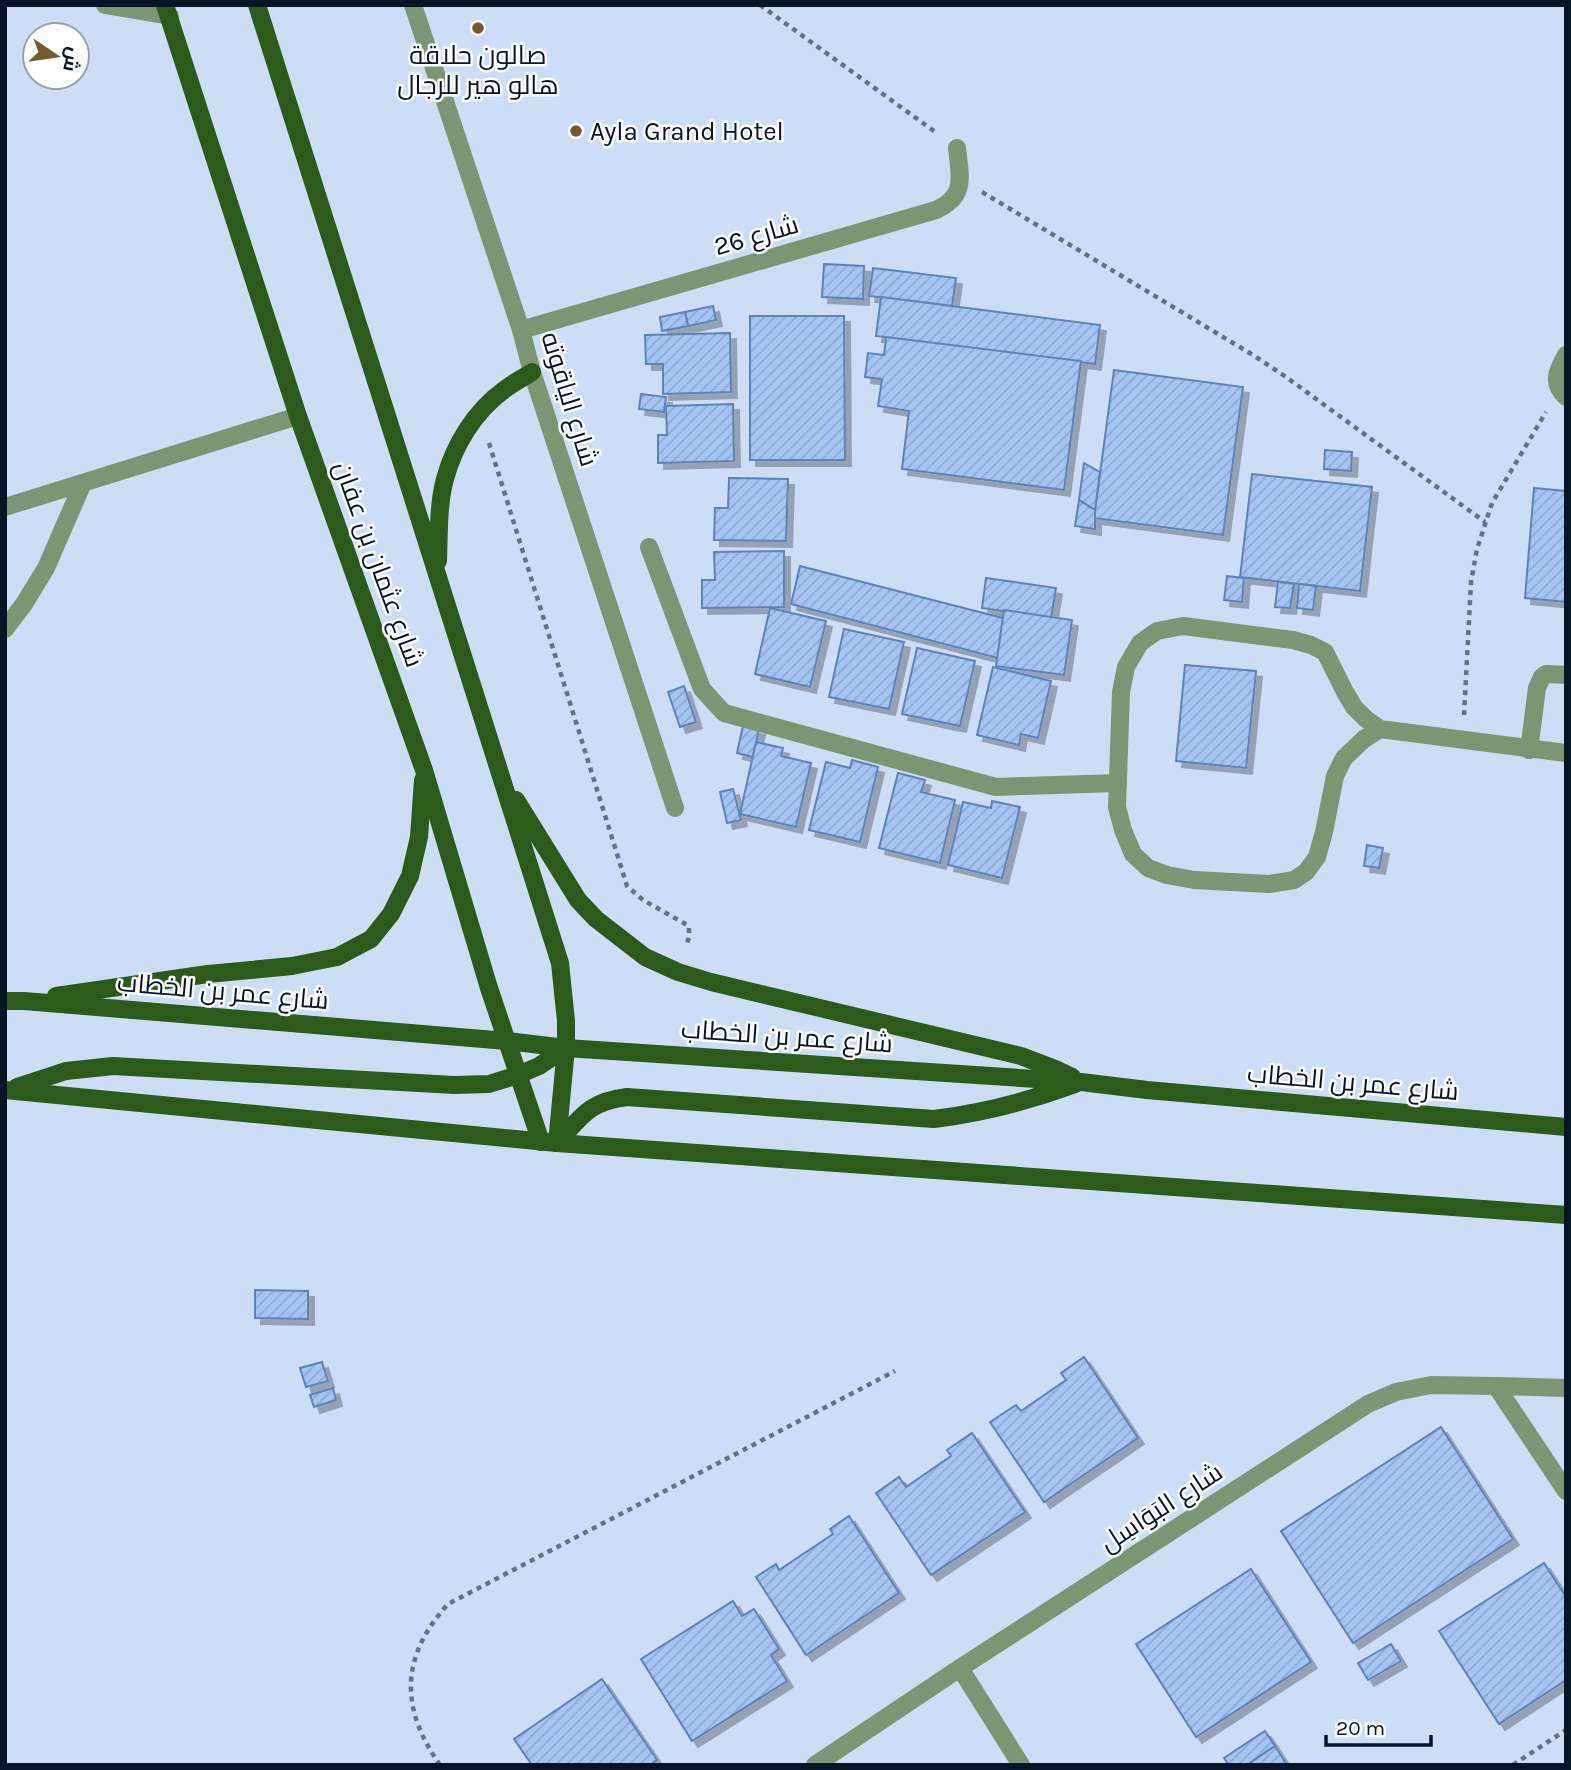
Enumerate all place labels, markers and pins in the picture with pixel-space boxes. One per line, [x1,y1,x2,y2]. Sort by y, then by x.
marker: صالون حلاقة هالو هير للرجال [470,20,486,36]
place label: صالون حلاقة هالو هير للرجال [397,40,559,101]
place label: Ayla Grand Hotel [590,116,784,147]
marker: Ayla Grand Hotel [568,123,584,139]

